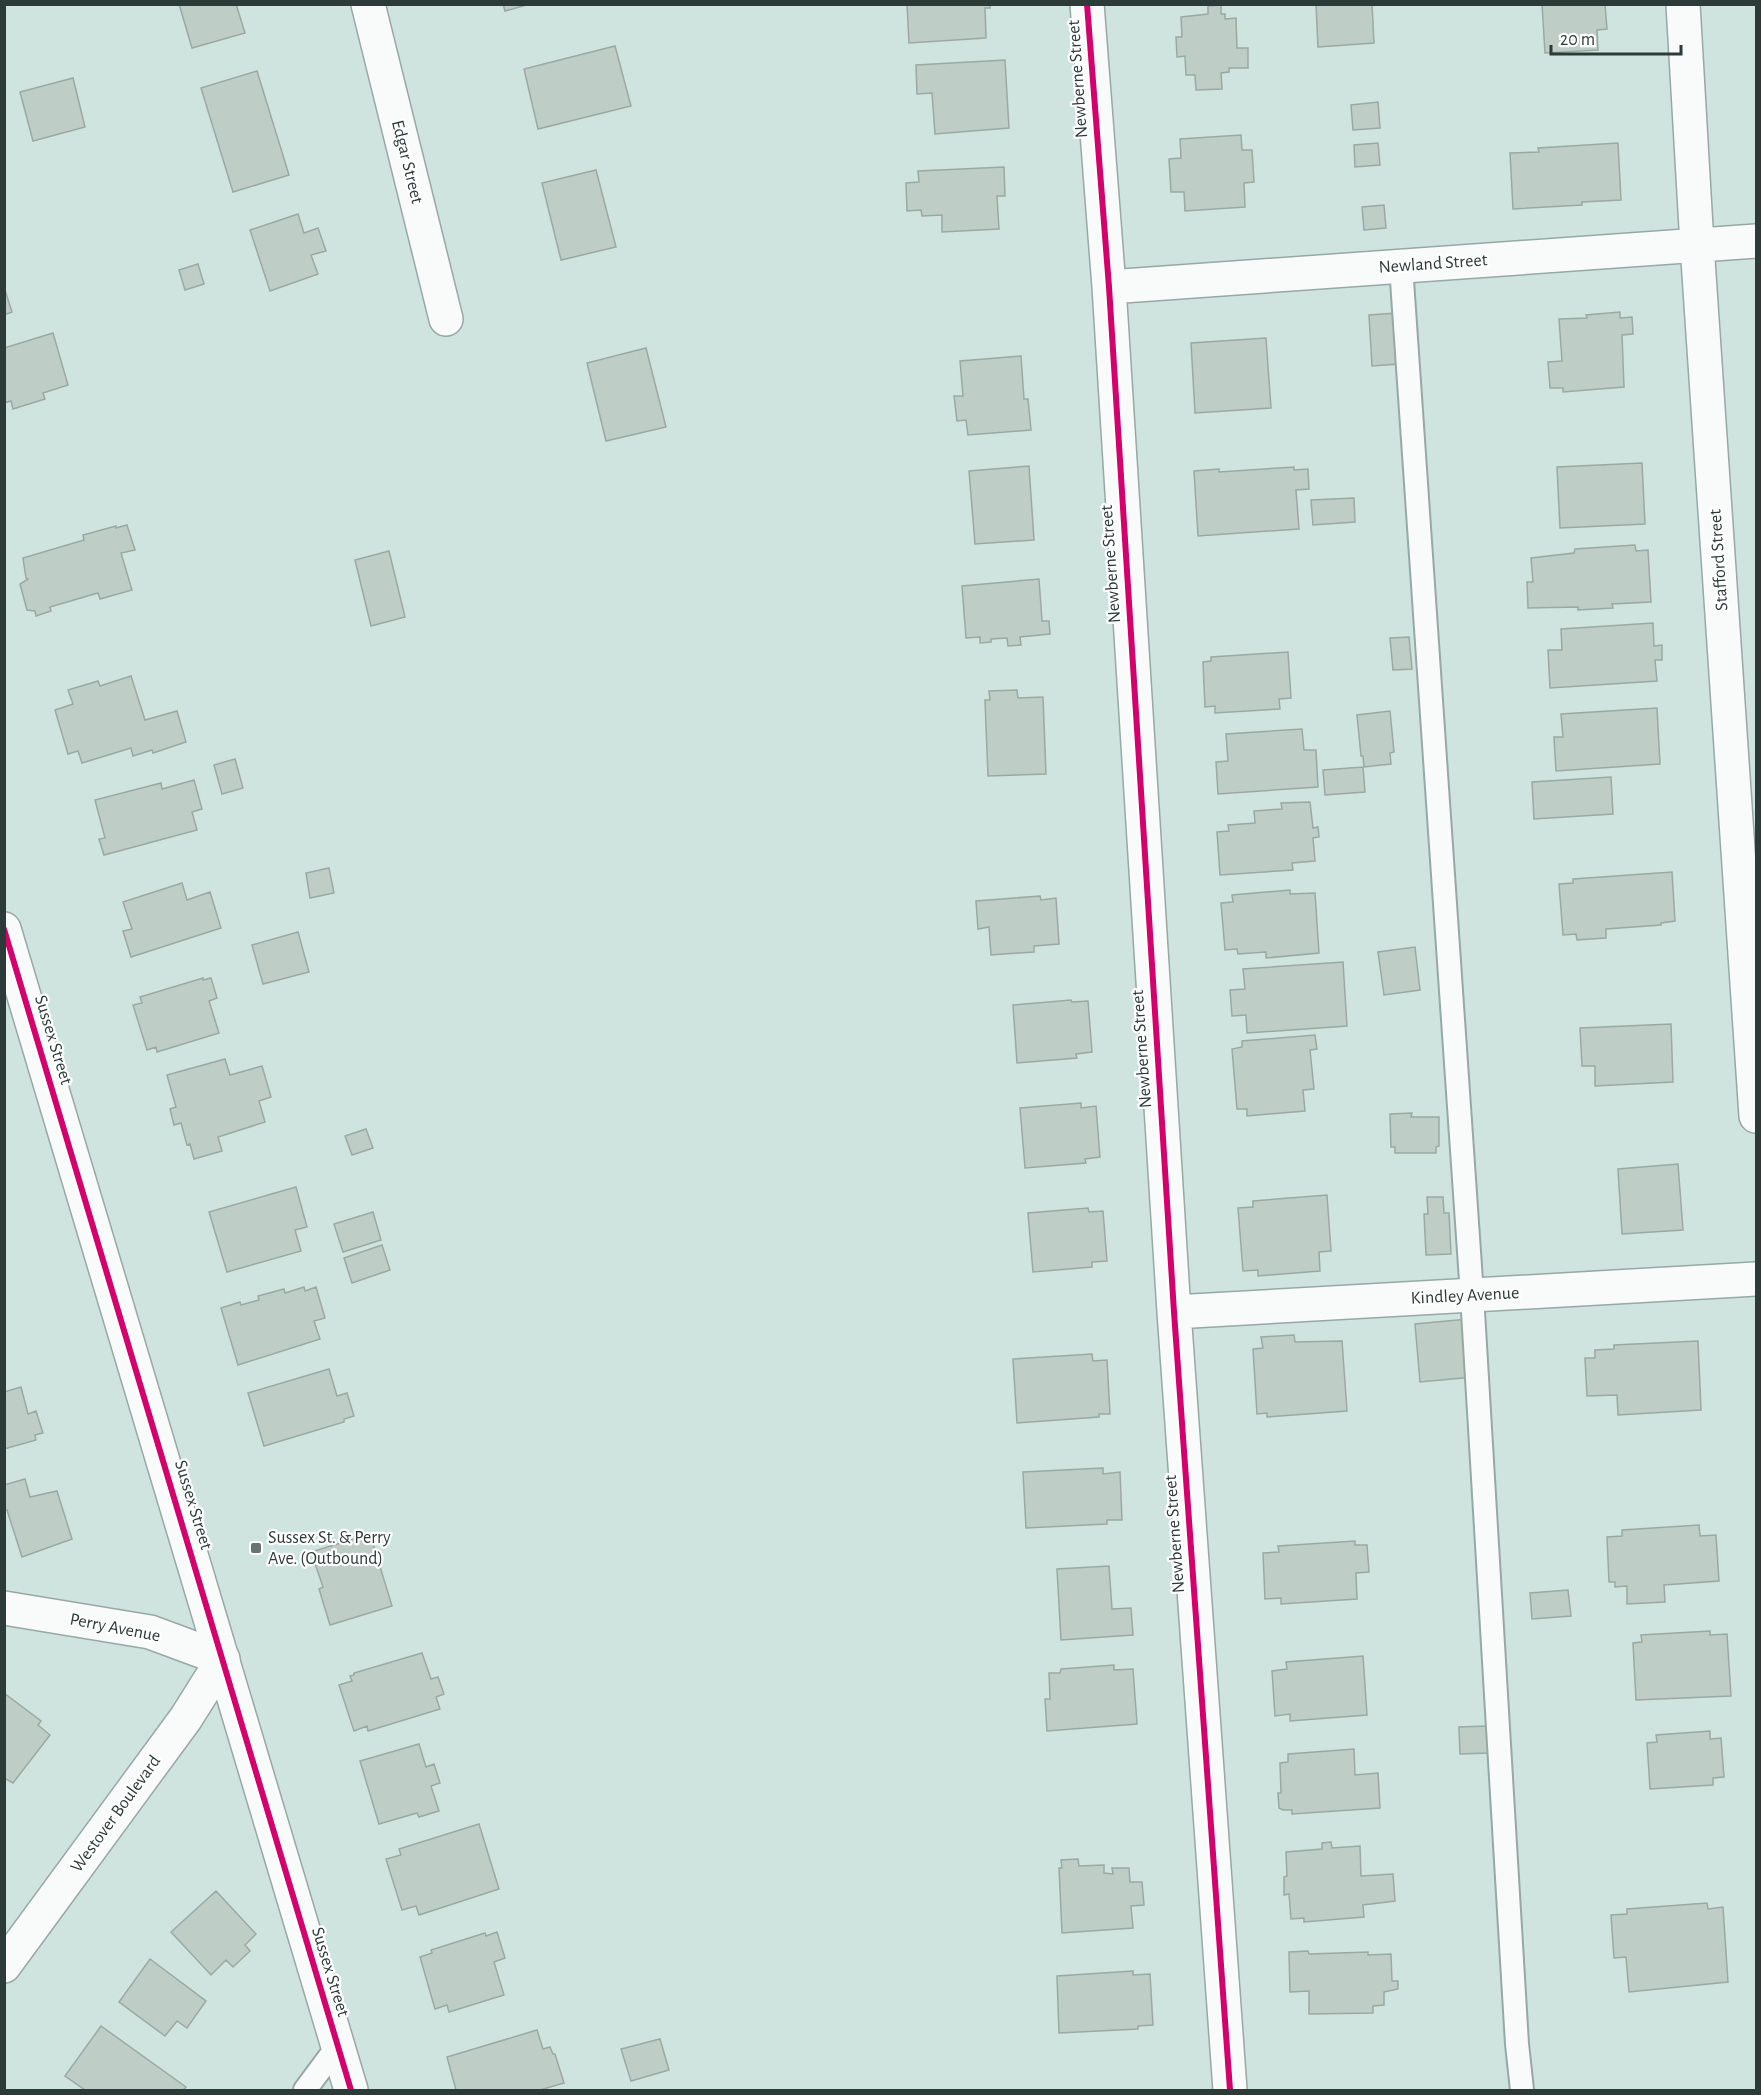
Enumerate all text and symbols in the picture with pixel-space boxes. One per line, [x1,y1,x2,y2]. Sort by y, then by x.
scale bar [1551,18,1682,56]
street label: Newberne Street [1065,19,1091,139]
text: 20 m [1560,31,1595,49]
street label: Edgar Street [388,118,426,206]
street label: Newland Street [1378,251,1488,277]
street label: Newberne Street [1098,504,1124,624]
street label: Stafford Street [1706,508,1732,612]
street label: Newberne Street [1129,989,1155,1109]
street label: Sussex Street [31,993,75,1087]
street label: Kindley Avenue [1410,1284,1520,1308]
street label: Sussex Street [171,1458,215,1552]
street label: Newberne Street [1162,1474,1188,1594]
place label: Sussex St. & Perry Ave. (Outbound) [268,1529,391,1568]
marker: Sussex St. & Perry Ave. (Outbound) [249,1541,263,1555]
street label: Perry Avenue [68,1610,162,1646]
street label: Westover Boulevard [68,1752,164,1876]
street label: Sussex Street [308,1925,352,2019]

